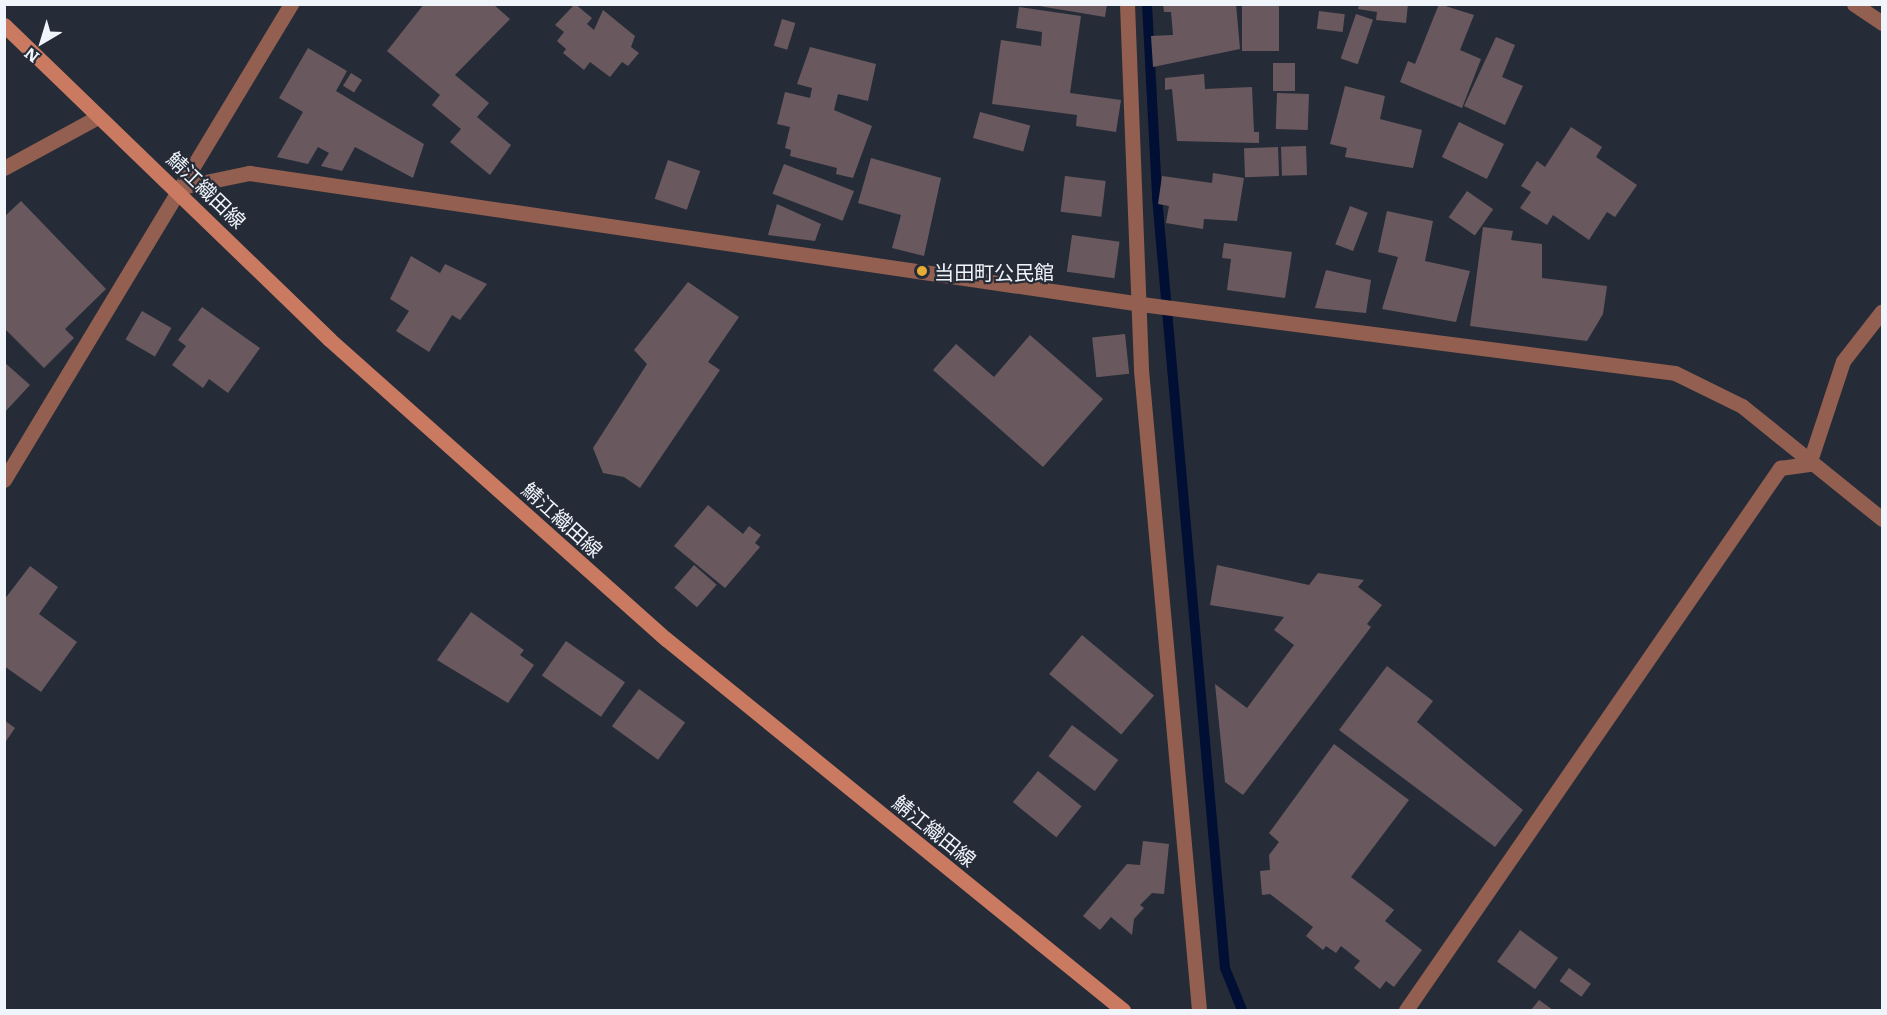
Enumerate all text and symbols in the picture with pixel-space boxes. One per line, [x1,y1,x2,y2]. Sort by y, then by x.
north arrow [12,12,72,72]
text: N [18,43,44,70]
street label: 鯖江織田線 [163,146,251,232]
place label: 当田町公民館 [934,259,1054,283]
marker: 当田町公民館 [915,264,929,278]
street label: 鯖江織田線 [518,477,608,561]
street label: 鯖江織田線 [889,789,981,871]

